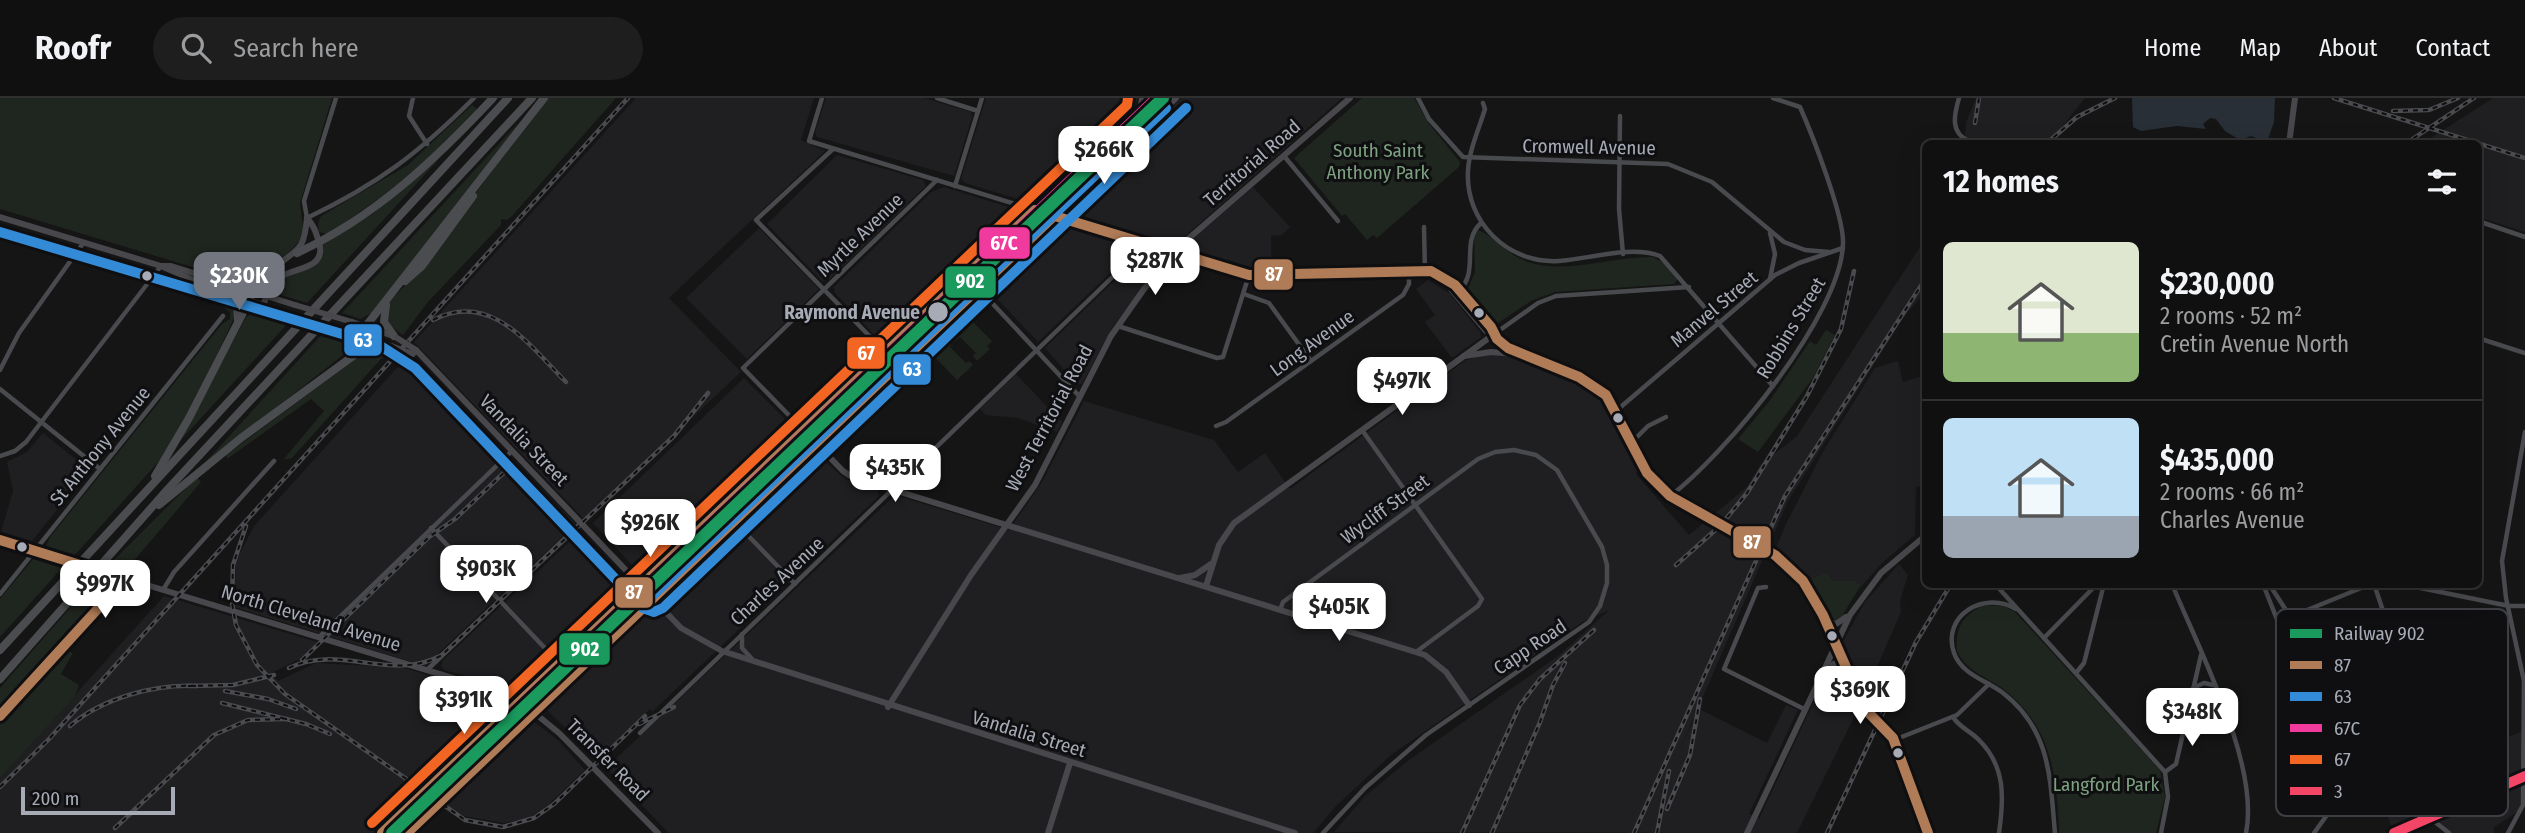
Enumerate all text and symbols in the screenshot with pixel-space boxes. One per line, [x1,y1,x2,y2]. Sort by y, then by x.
search box [153,17,643,80]
text: Roofr [35,28,111,68]
icon: search [177,29,215,67]
text: Search here [233,33,359,64]
text: Home [2144,34,2201,62]
text: Map [2239,34,2281,62]
text: About [2319,34,2377,62]
text: Contact [2415,34,2490,62]
street label: Territorial Road [1199,115,1305,211]
pin: $266K [1055,126,1153,186]
street label: Cromwell Avenue [1522,134,1656,160]
text: $266K [1074,135,1134,163]
park label: South Saint Anthony Park [1327,139,1430,184]
icon: filters [2423,163,2461,201]
text: 12 homes [1943,164,2059,200]
street label: Myrtle Avenue [812,188,908,282]
line badge: 67C [978,226,1031,260]
text: 67C [990,232,1018,255]
pin: $287K [1106,238,1204,297]
text: $287K [1127,246,1183,274]
pin: $230K [190,252,288,312]
line badge: 87 [1253,258,1294,291]
text: $230K [210,261,268,289]
text: 87 [1265,263,1283,286]
line badge: 902 [944,265,997,299]
street label: Manvel Street [1666,265,1763,352]
text: $230,000 [2160,266,2275,302]
unlabelled marker [140,269,154,283]
text: 902 [956,270,985,293]
icon: home [1999,270,2083,354]
street label: Robbins Street [1752,272,1831,383]
marker: Raymond Avenue [926,300,950,324]
place label: Raymond Avenue [784,301,920,324]
text: 2 rooms · 52 m² [2160,302,2302,330]
street label: Long Avenue [1265,305,1359,381]
unlabelled marker [1472,306,1486,320]
line badge: 63 [343,323,383,357]
text: 63 [354,329,372,352]
text: Cretin Avenue North [2160,330,2349,358]
line badge: 67 [846,336,886,370]
street label: West Territorial Road [1001,341,1097,495]
text: 67 [857,342,875,365]
line badge: 63 [892,353,932,386]
text: 63 [903,358,921,381]
pin: $497K [1353,358,1451,417]
text: $497K [1373,366,1431,394]
street label: St Anthony Avenue [45,382,155,510]
street label: Vandalia Street [475,390,574,491]
unlabelled marker [1611,411,1625,425]
text: $435,000 [2160,442,2274,478]
pin: $435K [846,444,944,504]
icon: home [1999,446,2083,530]
text: $435K [866,453,924,481]
street label: Wycliff Street [1336,469,1434,549]
text: 2 rooms · 66 m² [2160,478,2304,506]
pin: $926K [601,500,699,559]
text: Charles Avenue [2160,506,2305,534]
text: $926K [621,508,679,536]
line badge: 87 [1732,525,1772,559]
text: 87 [1743,531,1761,554]
street label: Charles Avenue [725,532,829,630]
unlabelled marker [15,540,29,554]
pin: $903K [437,546,535,605]
text: $903K [456,554,516,582]
pin: $997K [56,560,154,620]
text: $997K [76,569,134,597]
line badge: 87 [614,576,654,609]
street label: North Cleveland Avenue [219,580,403,656]
text: 87 [625,581,643,604]
pin: $405K [1290,584,1388,643]
text: $405K [1309,592,1369,620]
legend [2276,609,2508,816]
street label: Capp Road [1489,614,1571,680]
text: Railway 902 [2334,622,2425,645]
unlabelled marker [1825,629,1839,643]
line badge: 902 [558,632,611,666]
text: 902 [571,638,600,661]
text: 87 [2334,654,2351,677]
pin: $369K [1811,666,1909,726]
text: $369K [1830,675,1890,703]
pin: $391K [415,676,513,736]
text: $391K [436,685,492,713]
text: 63 [2334,685,2352,708]
pin: $348K [2143,688,2241,748]
text: $348K [2162,697,2222,725]
street label: Vandalia Street [969,706,1089,762]
street label: Transfer Road [562,714,654,806]
text: 67C [2334,717,2361,740]
unlabelled marker [1891,746,1905,760]
text: 67 [2334,748,2351,771]
park label: Langford Park [2053,773,2159,796]
text: 3 [2334,780,2343,803]
scale bar [21,784,175,816]
text: 200 m [32,787,79,810]

